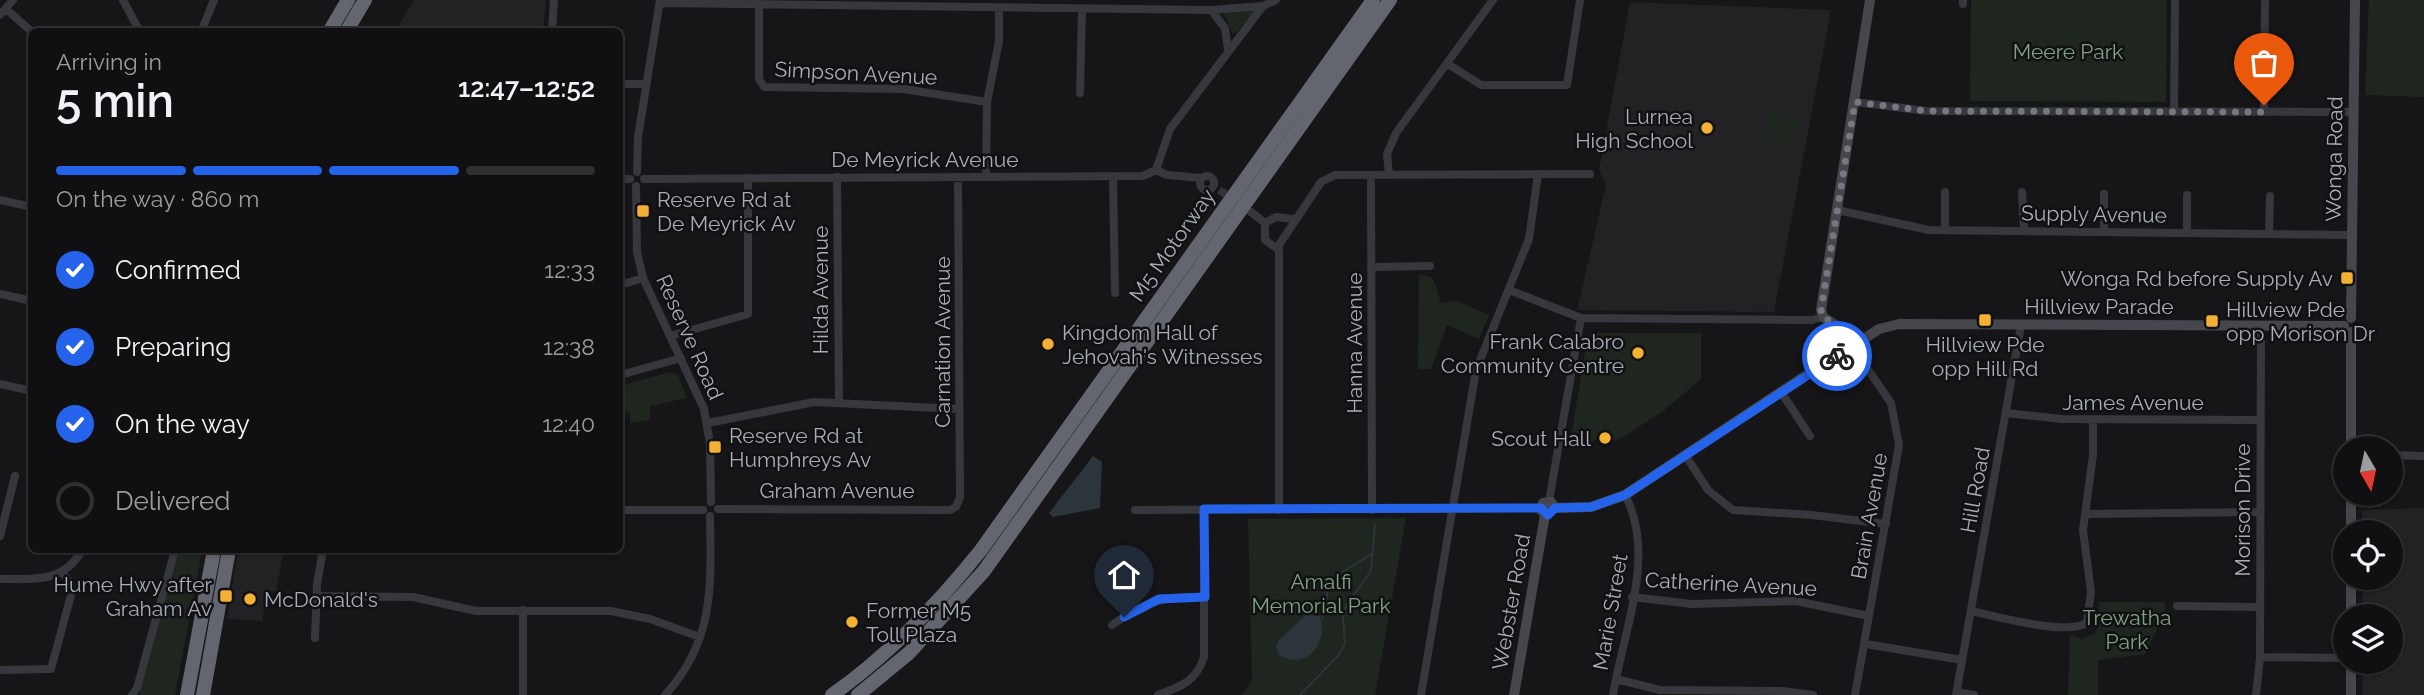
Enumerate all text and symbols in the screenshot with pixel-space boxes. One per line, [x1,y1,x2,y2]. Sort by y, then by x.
pin [2234,33,2294,105]
park label: Meere Park [2013,39,2123,64]
icon: bag [2245,44,2283,82]
text: Arriving in [56,48,162,75]
street label: Simpson Avenue [774,56,938,90]
text: 12:47–12:52 [458,73,595,103]
text: 5 min [56,74,174,128]
street label: Wonga Road [2320,96,2348,222]
place label: Lurnea High School [1575,104,1693,153]
marker: Lurnea High School [1699,120,1715,136]
street label: De Meyrick Avenue [831,147,1019,172]
street label: M5 Motorway [1124,184,1220,306]
text: On the way · 860 m [56,185,259,212]
place label: Reserve Rd at De Meyrick Av [657,187,795,236]
street label: Supply Avenue [2021,200,2167,228]
marker: Reserve Rd at De Meyrick Av [635,203,651,219]
street label: Hilda Avenue [808,226,833,354]
icon: check [56,251,94,289]
text: Confirmed [115,255,241,285]
text: 12:33 [544,256,595,283]
street label: Carnation Avenue [930,256,955,428]
place label: Wonga Rd before Supply Av [2060,266,2333,291]
marker: Wonga Rd before Supply Av [2339,270,2355,286]
street label: Reserve Road [651,271,729,403]
street label: Hanna Avenue [1342,272,1367,414]
street label: Hillview Parade [2024,294,2174,319]
place label: Hillview Pde opp Morison Dr [2226,297,2376,346]
marker: Hillview Pde opp Hill Rd [1977,312,1993,328]
marker: Hillview Pde opp Morison Dr [2204,313,2220,329]
place label: Kingdom Hall of Jehovah's Witnesses [1062,320,1263,369]
courier [1802,321,1872,391]
icon: check [56,328,94,366]
place label: Frank Calabro Community Centre [1441,329,1624,378]
text: Preparing [115,332,231,362]
place label: Hillview Pde opp Hill Rd [1925,332,2045,381]
text: 12:38 [543,333,595,360]
marker: Kingdom Hall of Jehovah's Witnesses [1040,336,1056,352]
icon: bike [1818,337,1856,375]
marker: Frank Calabro Community Centre [1630,345,1646,361]
street label: James Avenue [2062,390,2204,415]
icon: check [56,405,94,443]
text: On the way [115,409,250,439]
text: 12:40 [542,410,595,437]
place label: Reserve Rd at Humphreys Av [729,423,871,472]
place label: Scout Hall [1491,426,1591,451]
marker: Scout Hall [1597,430,1613,446]
north arrow [2333,436,2403,506]
map controls [2333,436,2403,674]
marker: Reserve Rd at Humphreys Av [707,439,723,455]
street label: Morison Drive [2230,443,2255,577]
street label: Hill Road [1955,445,1995,535]
street label: Brain Avenue [1846,451,1892,581]
street label: Graham Avenue [759,478,915,503]
text: Delivered [115,486,230,516]
button: locate [2333,520,2403,590]
street label: Webster Road [1487,532,1535,672]
pin [1094,545,1154,617]
street label: Marie Street [1587,552,1633,672]
icon: home [1105,556,1143,594]
street label: Catherine Avenue [1644,567,1818,601]
park label: Amalfi Memorial Park [1251,569,1391,618]
place label: Hume Hwy after Graham Av [53,572,213,621]
place label: McDonald's [264,587,378,612]
marker: Hume Hwy after Graham Av [218,588,234,604]
marker: McDonald's [242,591,258,607]
place label: Former M5 Toll Plaza [866,598,971,647]
button: layers [2333,604,2403,674]
park label: Trewatha Park [2083,605,2171,654]
marker: Former M5 Toll Plaza [844,614,860,630]

